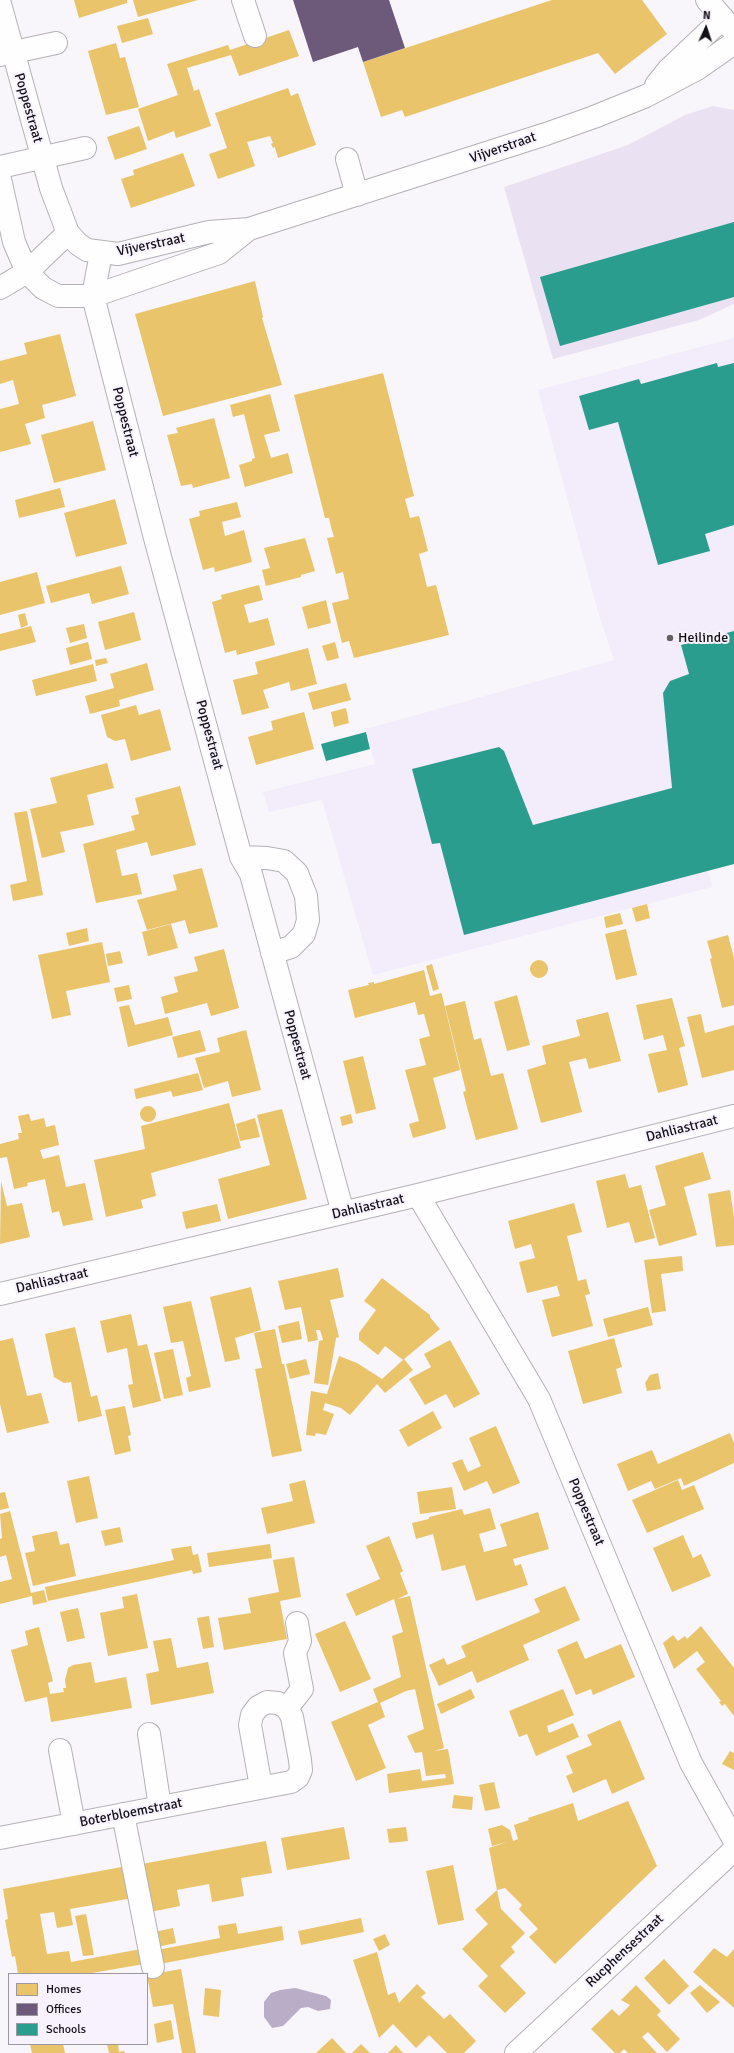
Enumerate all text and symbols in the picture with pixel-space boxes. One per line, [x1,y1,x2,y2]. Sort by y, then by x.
north arrow [686,8,726,48]
text: N [702,9,711,22]
street label: Poppestraat [10,71,46,145]
street label: Vijverstraat [468,129,538,167]
street label: Vijverstraat [116,230,186,260]
street label: Poppestraat [108,385,142,459]
place label: Heilinde [678,630,728,646]
marker: Heilinde [665,633,675,643]
street label: Poppestraat [192,698,226,772]
street label: Poppestraat [280,1008,314,1082]
street label: Dahliastraat [644,1112,720,1146]
street label: Dahliastraat [330,1191,406,1223]
street label: Dahliastraat [14,1265,90,1297]
street label: Poppestraat [564,1476,608,1548]
street label: Boterbloemstraat [78,1795,184,1831]
street label: Rucphensestraat [583,1911,667,1991]
legend [8,1973,148,2045]
text: Homes [46,1982,81,1997]
text: Offices [46,2002,81,2017]
text: Schools [46,2022,86,2037]

